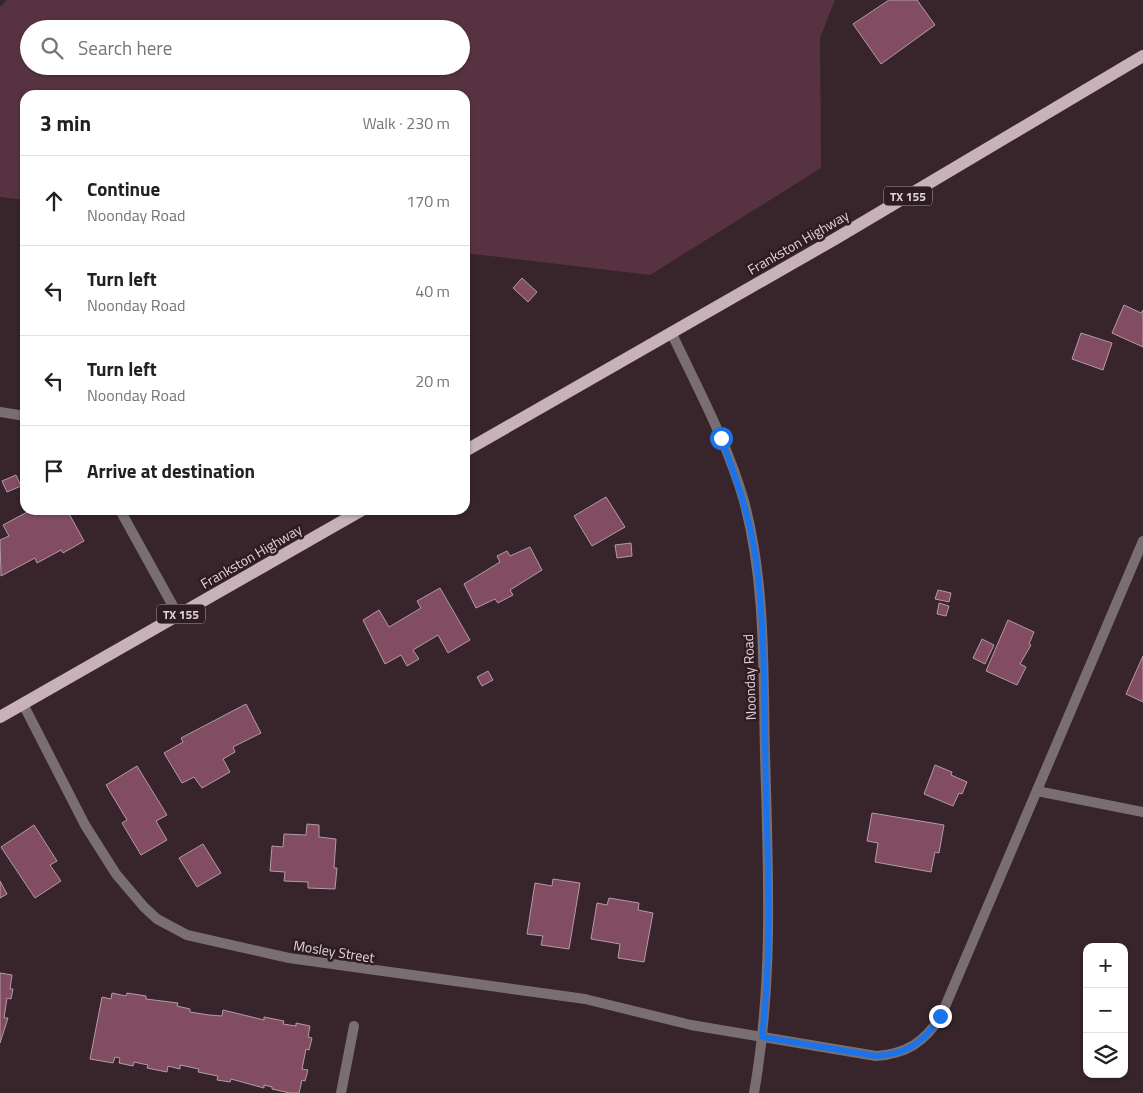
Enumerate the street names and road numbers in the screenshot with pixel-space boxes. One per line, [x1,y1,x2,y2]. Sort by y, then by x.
road number: TX 155 [884,187,932,206]
street label: Frankston Highway [743,204,853,280]
street label: Frankston Highway [196,518,306,594]
road number: TX 155 [157,604,205,624]
street label: Noonday Road [737,634,761,720]
street label: Mosley Street [292,934,376,968]

